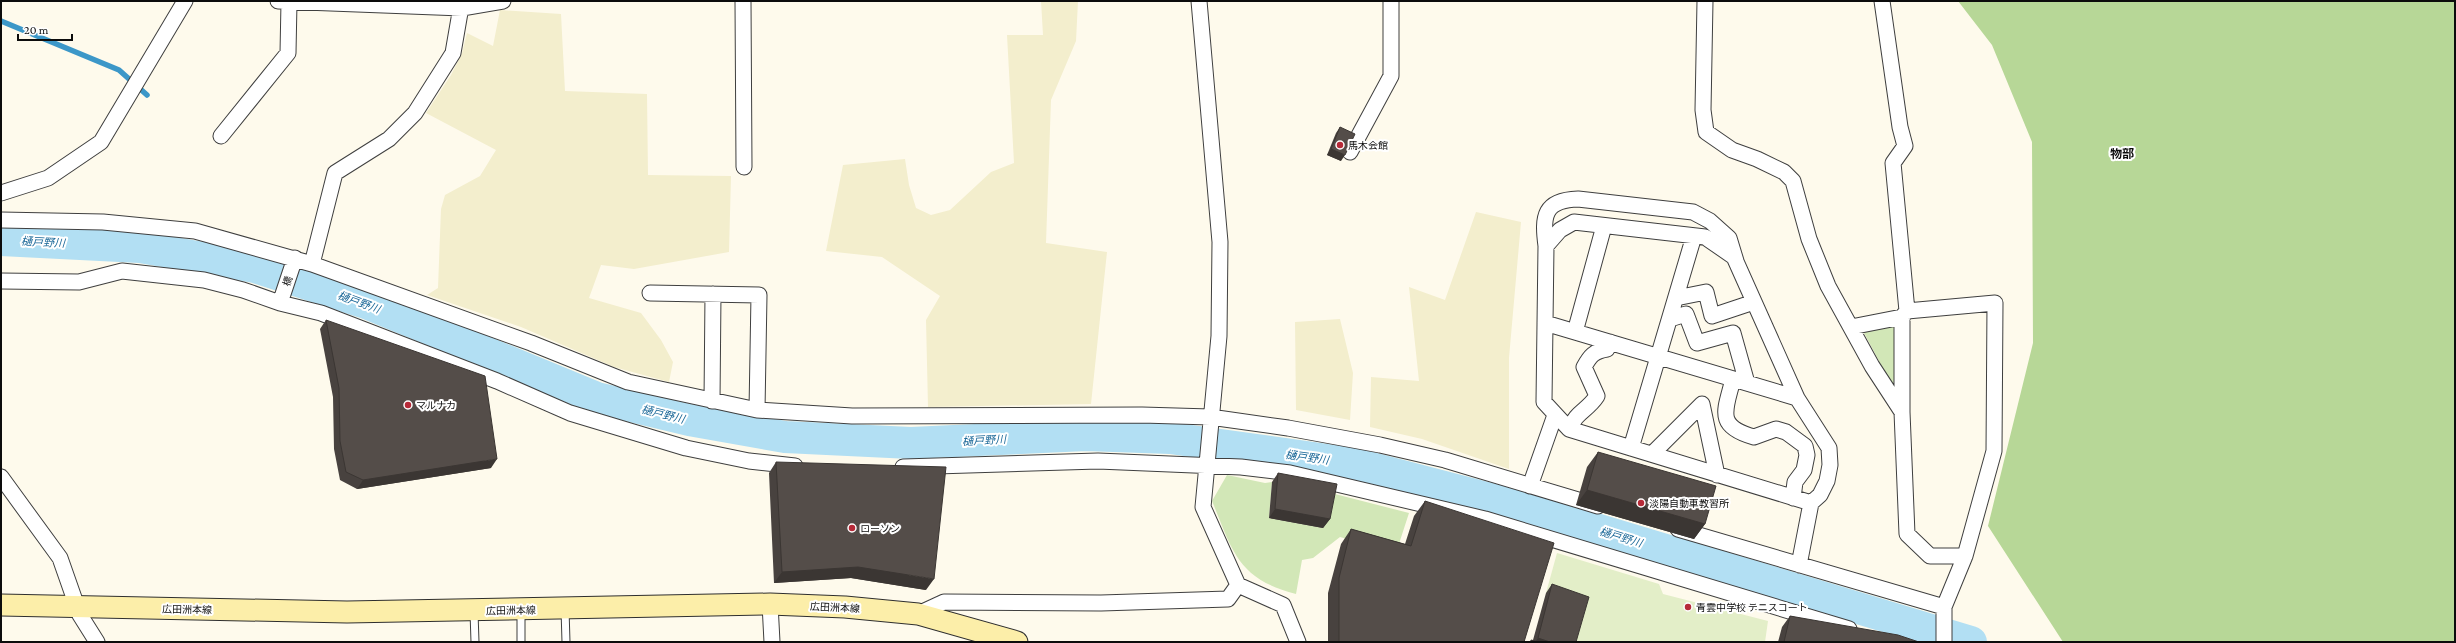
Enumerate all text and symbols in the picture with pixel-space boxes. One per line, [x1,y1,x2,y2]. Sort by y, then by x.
scale bar [18,16,72,42]
text: 20 m [24,23,49,37]
marker: 馬木会館 [1335,140,1345,150]
place label: 馬木会館 [1348,140,1388,151]
district label: 物部 [2110,147,2134,161]
water label: 樋戸野川 [21,235,66,249]
street label: 橋 [281,275,294,288]
water label: 樋戸野川 [336,289,383,316]
marker: マルナカ [403,400,413,410]
place label: マルナカ [416,400,456,411]
water label: 樋戸野川 [640,403,687,425]
water label: 樋戸野川 [962,433,1007,447]
water label: 樋戸野川 [1284,448,1331,466]
marker: 淡陽自動車教習所 [1636,498,1646,508]
place label: 淡陽自動車教習所 [1649,498,1729,509]
marker: ローソン [847,523,857,533]
place label: ローソン [860,523,900,534]
water label: 樋戸野川 [1598,525,1645,549]
street label: 広田洲本線 [810,601,860,614]
marker: 青雲中学校 テニスコート [1683,602,1693,612]
place label: 青雲中学校 テニスコート [1696,602,1808,613]
street label: 広田洲本線 [162,604,212,615]
street label: 広田洲本線 [486,605,536,616]

